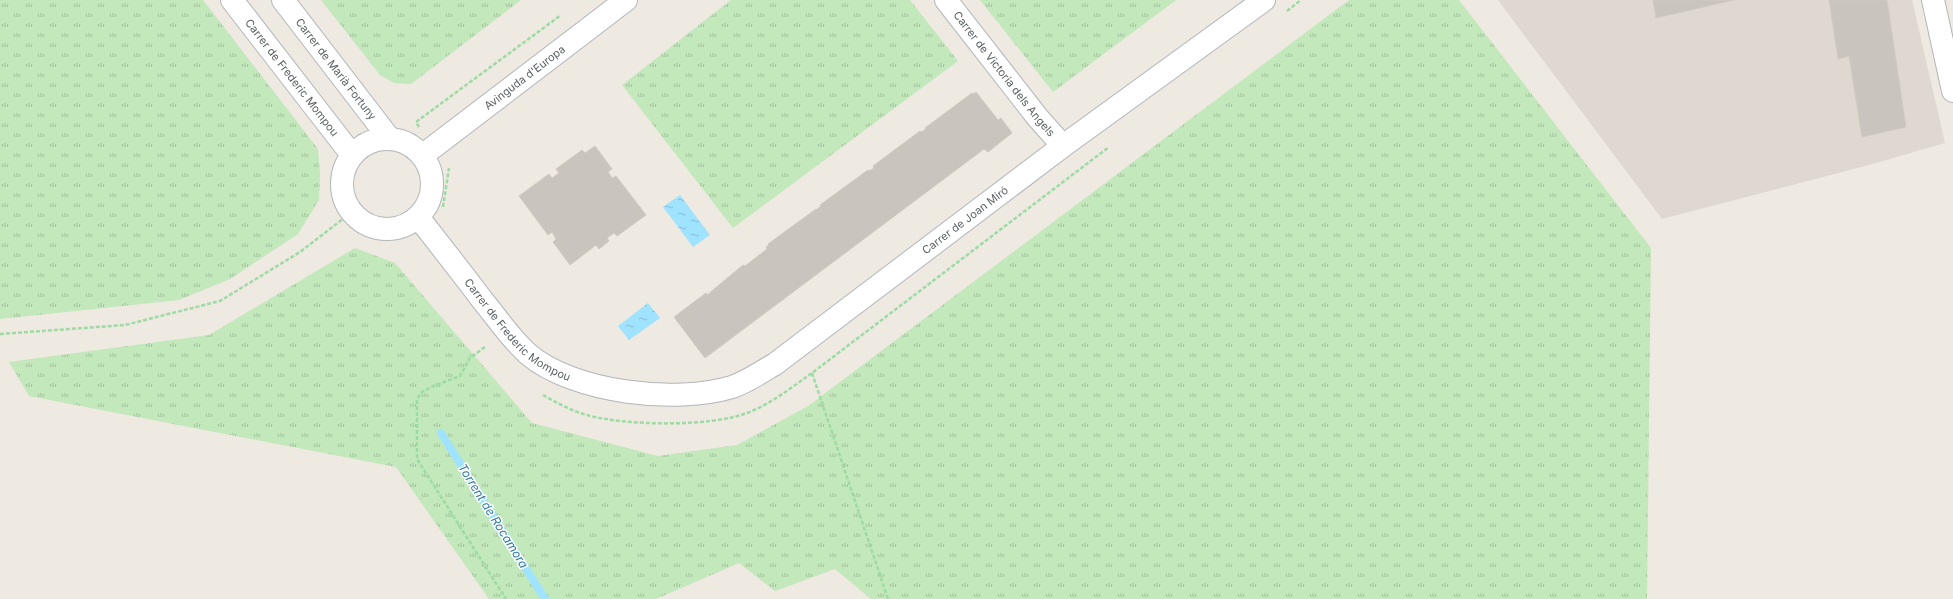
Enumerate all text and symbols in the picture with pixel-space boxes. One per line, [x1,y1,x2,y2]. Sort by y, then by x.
street label: Carrer de Victoria dels Angels [950,8,1058,139]
street label: Carrer de Marià Fortuny [293,15,379,123]
street label: Carrer de Frederic Mompou [242,16,342,139]
street label: Avinguda d'Europa [481,42,568,113]
street label: Carrer de Joan Miró [919,183,1011,257]
street label: Carrer de Frederic Mompou [461,276,573,384]
water label: Torrent de Rocamora [455,461,532,571]

